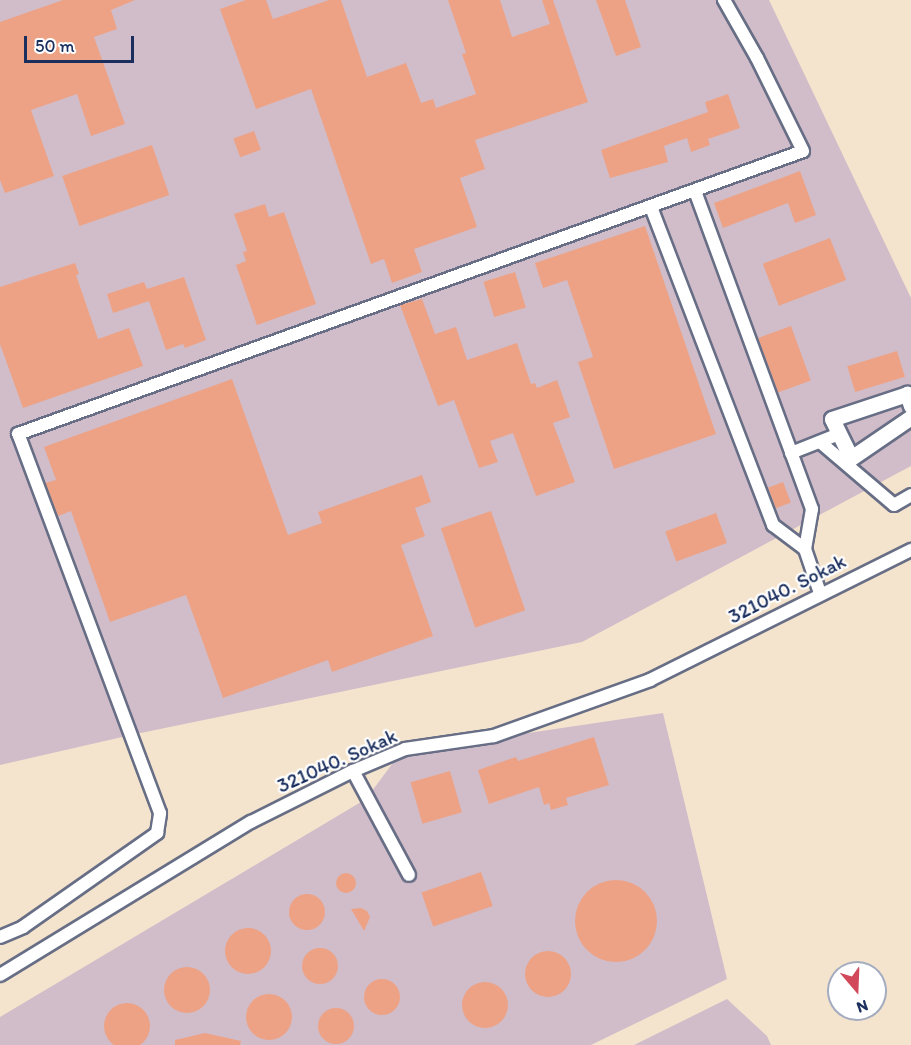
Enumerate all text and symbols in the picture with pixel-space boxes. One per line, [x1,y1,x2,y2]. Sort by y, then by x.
scale bar [27,24,136,62]
text: 50 m [35,35,75,57]
street label: 321040. Sokak [724,549,850,629]
street label: 321040. Sokak [273,724,401,798]
north arrow [827,961,887,1021]
text: N [854,996,871,1017]

